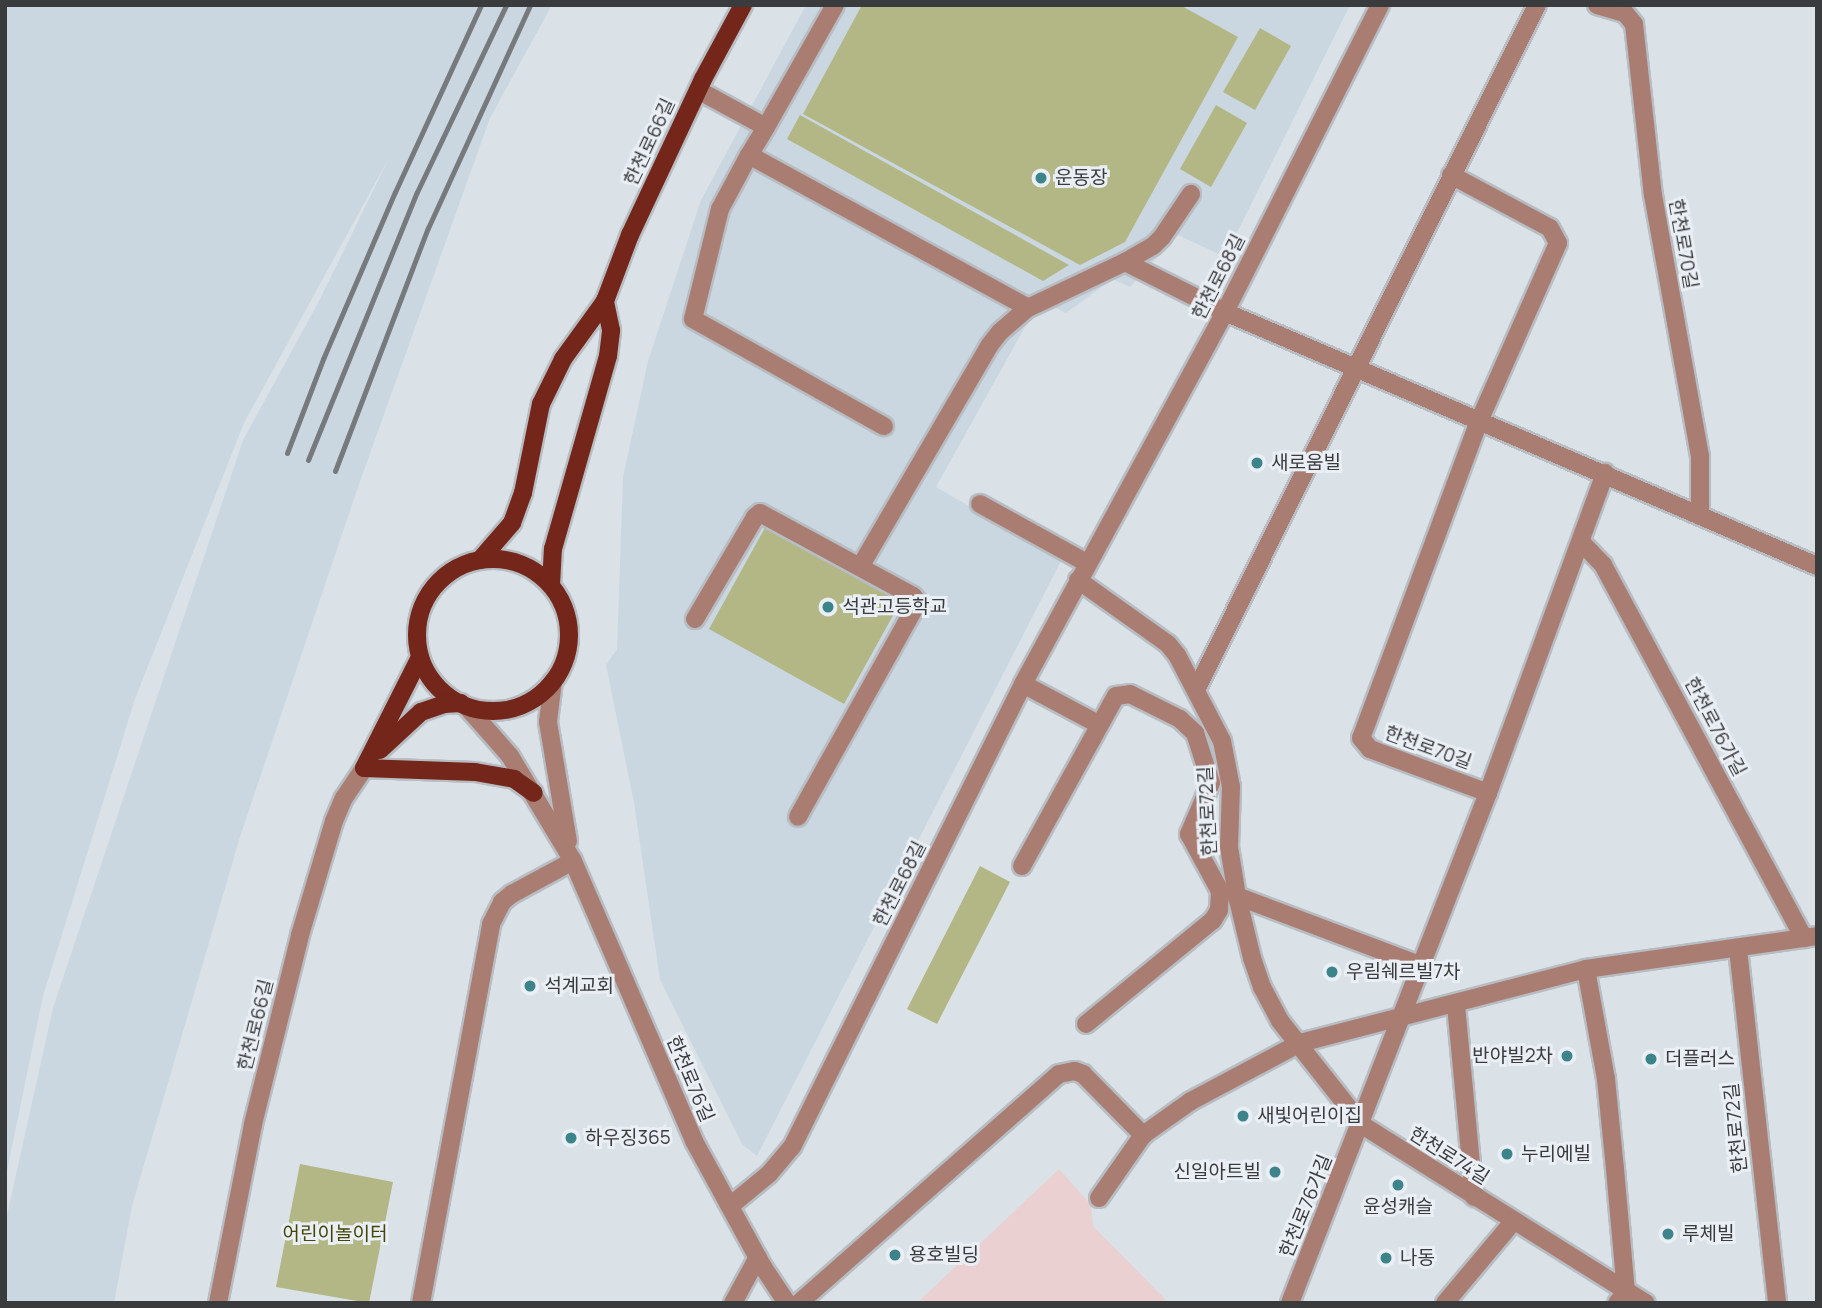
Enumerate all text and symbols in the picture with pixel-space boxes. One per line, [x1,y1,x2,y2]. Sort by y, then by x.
street label: 한천로66길 [620,95,680,189]
place label: 운동장 [1055,167,1107,189]
marker: 운동장 [1033,170,1049,186]
street label: 한천로70길 [1664,197,1702,291]
street label: 한천로68길 [1188,231,1250,323]
place label: 새로움빌 [1271,452,1341,474]
marker: 새로움빌 [1249,455,1265,471]
place label: 석관고등학교 [842,596,947,618]
marker: 석관고등학교 [820,599,836,615]
street label: 한천로76가길 [1679,674,1751,780]
street label: 한천로70길 [1381,722,1475,774]
street label: 한천로72길 [1194,765,1222,857]
street label: 한천로68길 [869,838,931,930]
place label: 우림쉐르빌7차 [1346,961,1460,983]
marker: 우림쉐르빌7차 [1324,964,1340,980]
place label: 석계교회 [544,975,614,997]
street label: 한천로66길 [234,977,278,1073]
marker: 석계교회 [522,978,538,994]
street label: 한천로76길 [662,1033,718,1125]
place label: 반야빌2차 [1472,1045,1553,1067]
marker: 반야빌2차 [1559,1048,1575,1064]
place label: 더플러스 [1665,1048,1735,1070]
marker: 더플러스 [1643,1051,1659,1067]
street label: 한천로72길 [1720,1082,1752,1174]
place label: 새빛어린이집 [1257,1105,1362,1127]
marker: 새빛어린이집 [1235,1108,1251,1124]
street label: 한천로74길 [1405,1123,1493,1189]
place label: 하우징365 [585,1127,671,1149]
marker: 하우징365 [563,1130,579,1146]
place label: 누리에빌 [1521,1143,1591,1165]
marker: 누리에빌 [1499,1146,1515,1162]
street label: 한천로76가길 [1275,1151,1337,1261]
place label: 신일아트빌 [1174,1161,1261,1183]
marker: 신일아트빌 [1267,1164,1283,1180]
marker: 윤성캐슬 [1390,1177,1406,1193]
place label: 윤성캐슬 [1363,1196,1433,1218]
park label: 어린이놀이터 [283,1223,387,1245]
place label: 루체빌 [1682,1223,1734,1245]
marker: 루체빌 [1660,1226,1676,1242]
place label: 용호빌딩 [909,1244,979,1266]
marker: 용호빌딩 [887,1247,903,1263]
place label: 나동 [1400,1247,1435,1269]
marker: 나동 [1378,1250,1394,1266]

